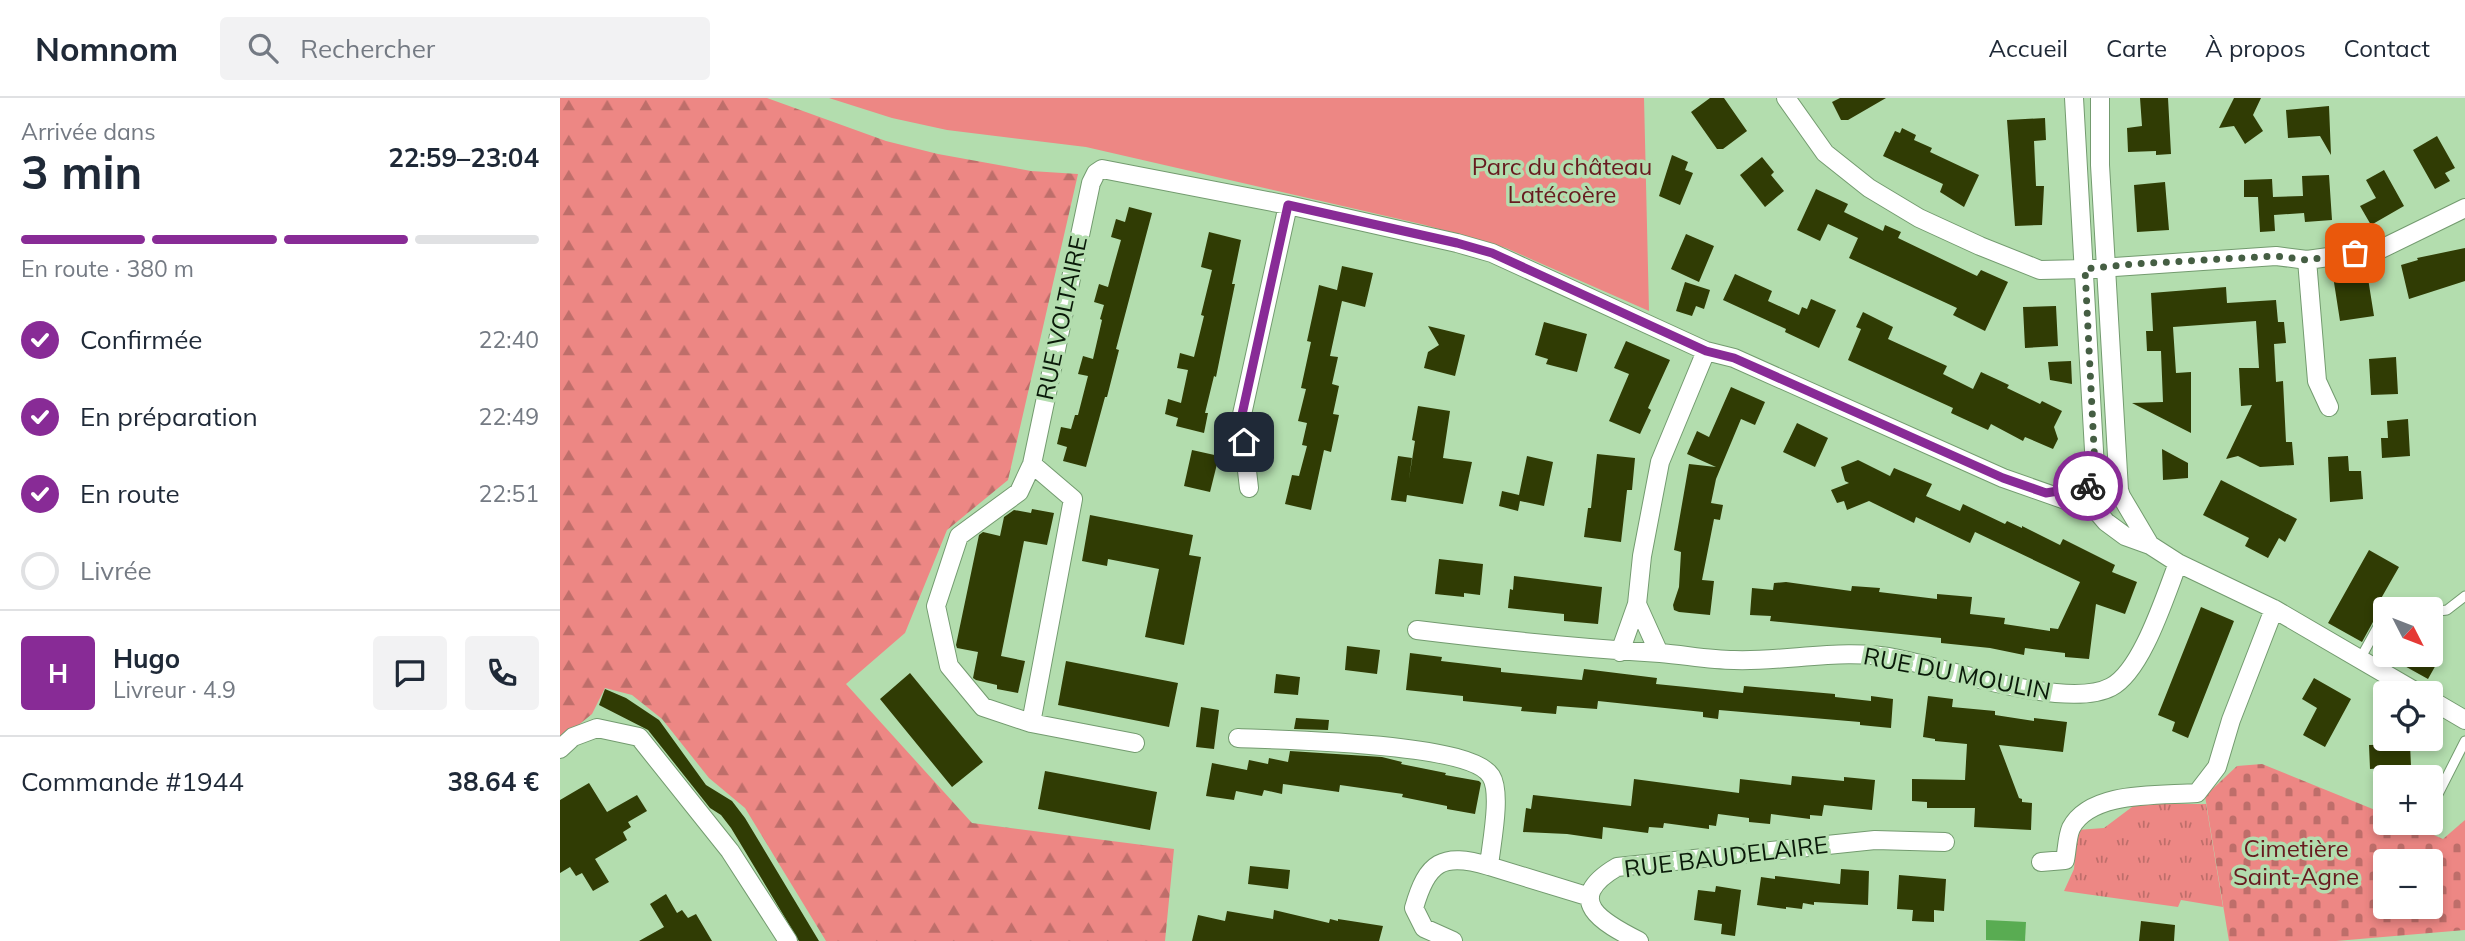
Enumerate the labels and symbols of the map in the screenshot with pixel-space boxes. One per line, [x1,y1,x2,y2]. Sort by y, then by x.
park label: Parc du château Latécoère [1472,151,1652,209]
pin [2325,223,2385,283]
street label: RUE VOLTAIRE [1029,233,1093,402]
pin [1214,412,1274,472]
courier [2053,451,2123,521]
north arrow [2373,597,2443,667]
street label: RUE DU MOULIN [1861,640,2053,706]
street label: RUE BAUDELAIRE [1622,829,1829,883]
park label: Cimetière Saint-Agne [2233,833,2359,891]

